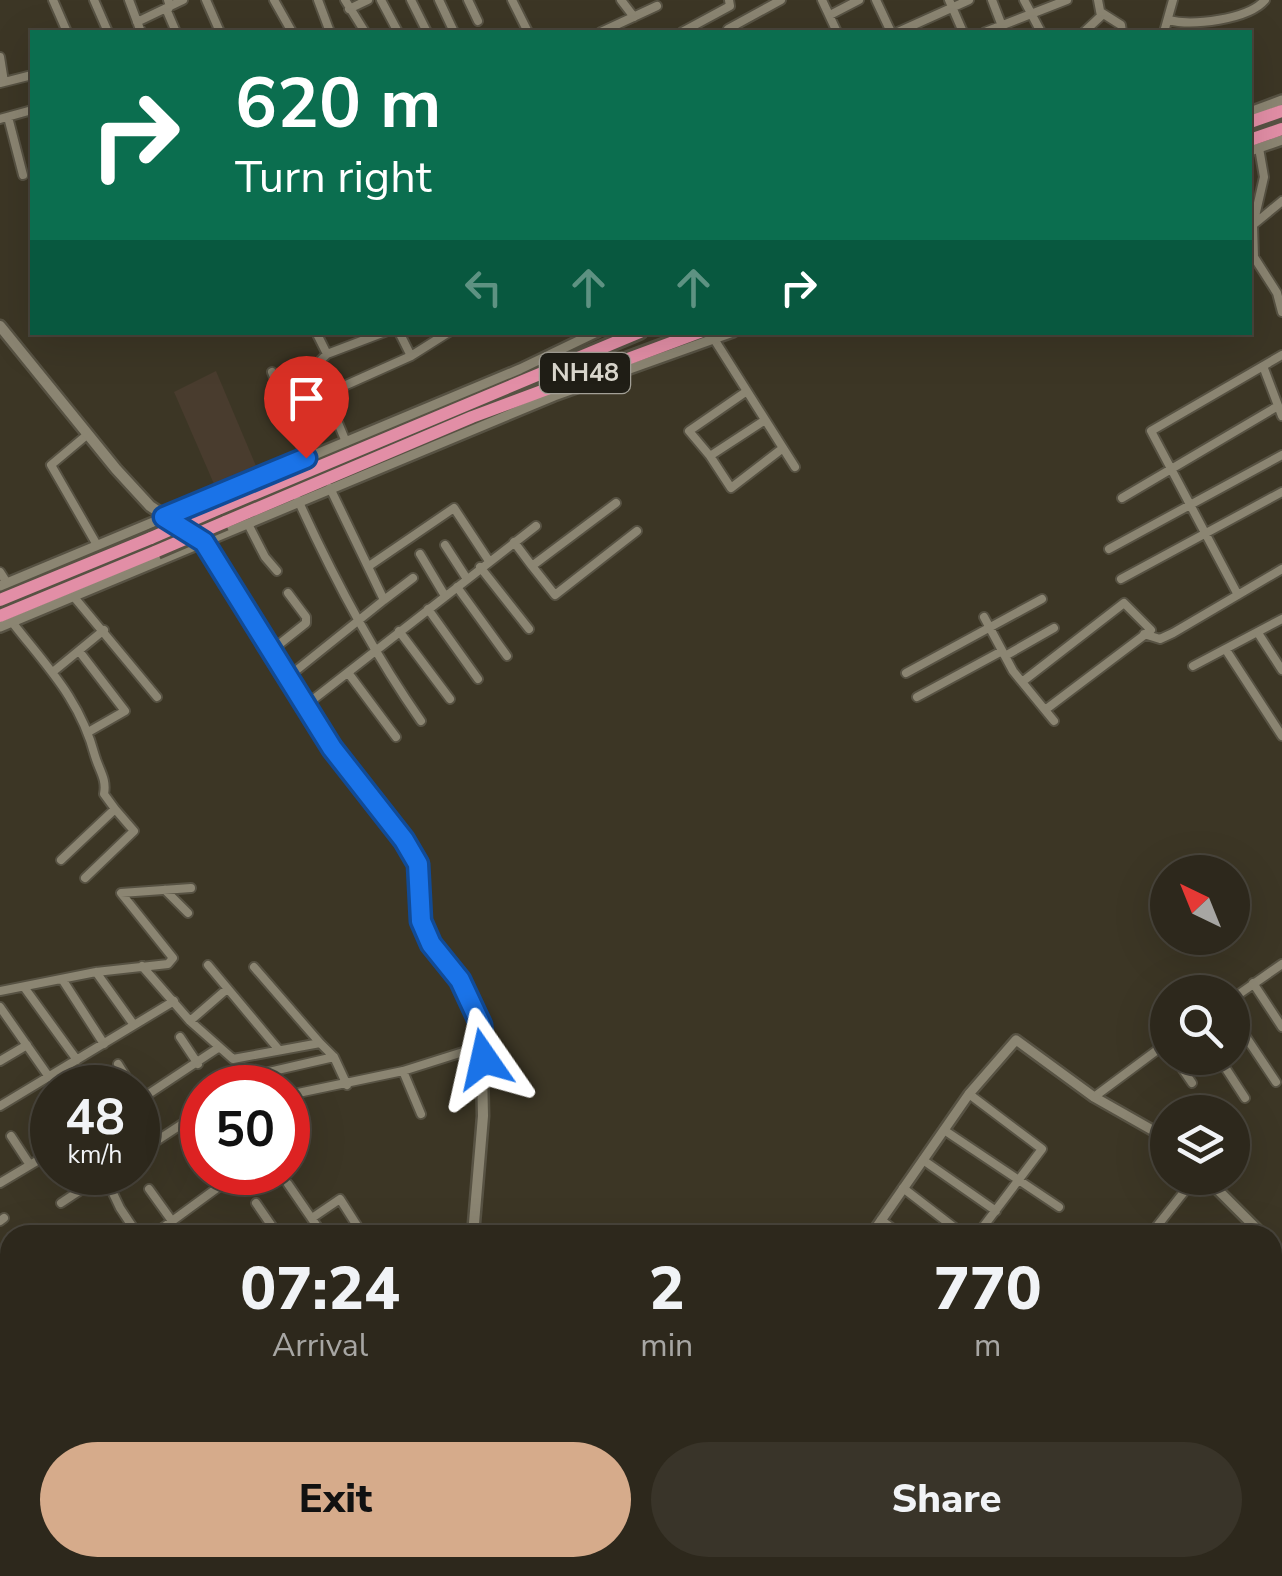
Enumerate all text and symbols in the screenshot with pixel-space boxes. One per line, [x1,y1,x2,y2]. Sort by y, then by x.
text: 620 m [235,56,441,152]
icon: right [70,70,200,200]
text: Turn right [235,147,432,208]
icon: left [456,260,511,315]
icon: ahead [561,260,616,315]
icon: ahead [666,260,721,315]
icon: right [771,260,826,315]
road number: NH48 [540,353,630,393]
pin [264,356,349,459]
icon: arrive [279,371,334,426]
north arrow [1150,855,1250,955]
map controls [1150,855,1250,1195]
button: search [1150,975,1250,1075]
position arrow [432,1007,536,1111]
speed limit sign: 50 [180,1065,310,1195]
text: 48 [65,1083,125,1152]
button: layers [1150,1095,1250,1195]
text: km/h [67,1138,123,1172]
text: 07:24 [240,1248,400,1330]
text: 2 [649,1248,685,1330]
text: 770 [934,1248,1042,1330]
text: Arrival [272,1324,368,1367]
text: min [640,1324,693,1367]
text: m [974,1324,1001,1367]
button: Exit [40,1442,631,1557]
button: Share [651,1442,1242,1557]

